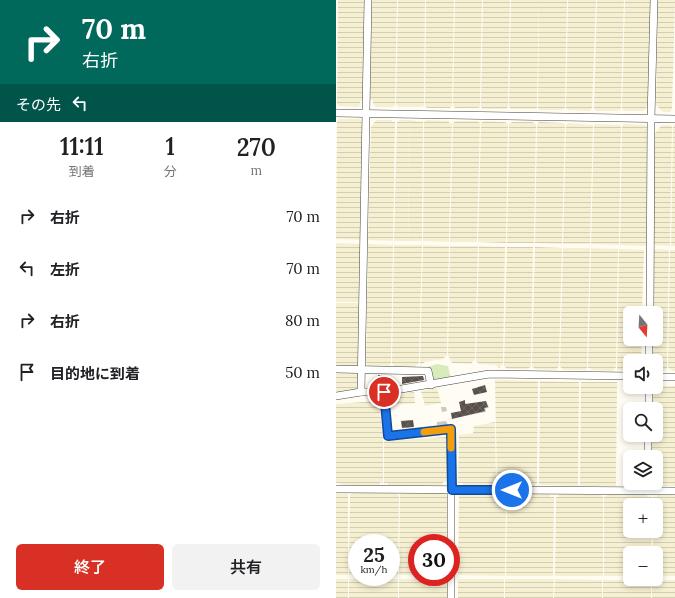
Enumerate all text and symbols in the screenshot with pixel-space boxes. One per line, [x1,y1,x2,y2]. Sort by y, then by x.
text: 70 m [82,11,146,47]
icon: right [16,16,68,68]
text: 右折 [82,49,118,72]
icon: left [69,92,91,114]
text: その先 [16,95,61,114]
text: 11:11 [60,131,104,162]
text: 1 [166,131,175,162]
text: 270 [237,132,276,163]
text: m [251,162,262,179]
text: 到着 [69,163,95,180]
text: 分 [164,163,177,180]
icon: right [16,205,38,227]
text: 70 m [286,207,320,226]
text: 右折 [50,208,80,227]
icon: left [16,257,38,279]
text: 70 m [286,259,320,278]
text: 左折 [50,260,80,279]
north arrow [623,306,663,346]
map controls [623,306,663,586]
icon: right [16,309,38,331]
text: 80 m [285,311,320,330]
text: 右折 [50,312,80,331]
button: sound [623,354,663,394]
icon: arrive [16,361,38,383]
text: 50 m [285,363,320,382]
text: 目的地に到着 [50,364,140,383]
pin [367,375,401,409]
icon: arrive [373,381,395,403]
button: search [623,402,663,442]
button: layers [623,450,663,490]
position arrow [491,469,533,511]
button: + [623,498,663,538]
speed limit sign: 30 [408,534,460,586]
text: 25 [363,542,385,567]
button: 終了 [16,544,164,590]
button: 共有 [172,544,320,590]
button: − [623,546,663,586]
text: km/h [360,563,388,576]

